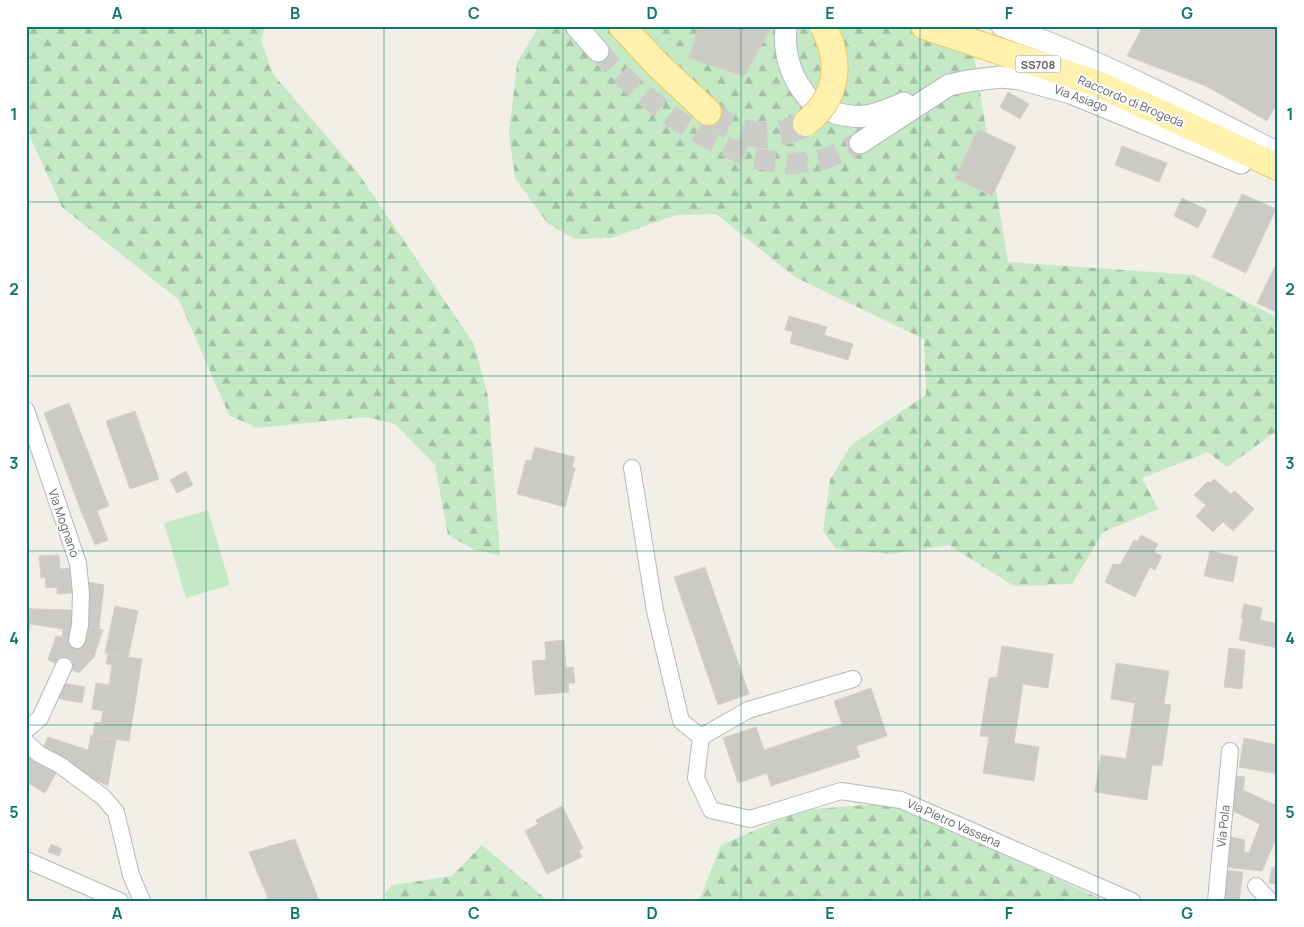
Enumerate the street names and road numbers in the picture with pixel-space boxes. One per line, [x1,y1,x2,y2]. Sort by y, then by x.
road number: SS708 [1016,56,1060,72]
street label: Raccordo di Brogeda [1075,71,1187,131]
street label: Via Asiago [1052,80,1110,116]
street label: Via Mognano [44,487,84,559]
street label: Via Pietro Vassena [904,795,1004,851]
street label: Via Pola [1212,804,1234,848]

